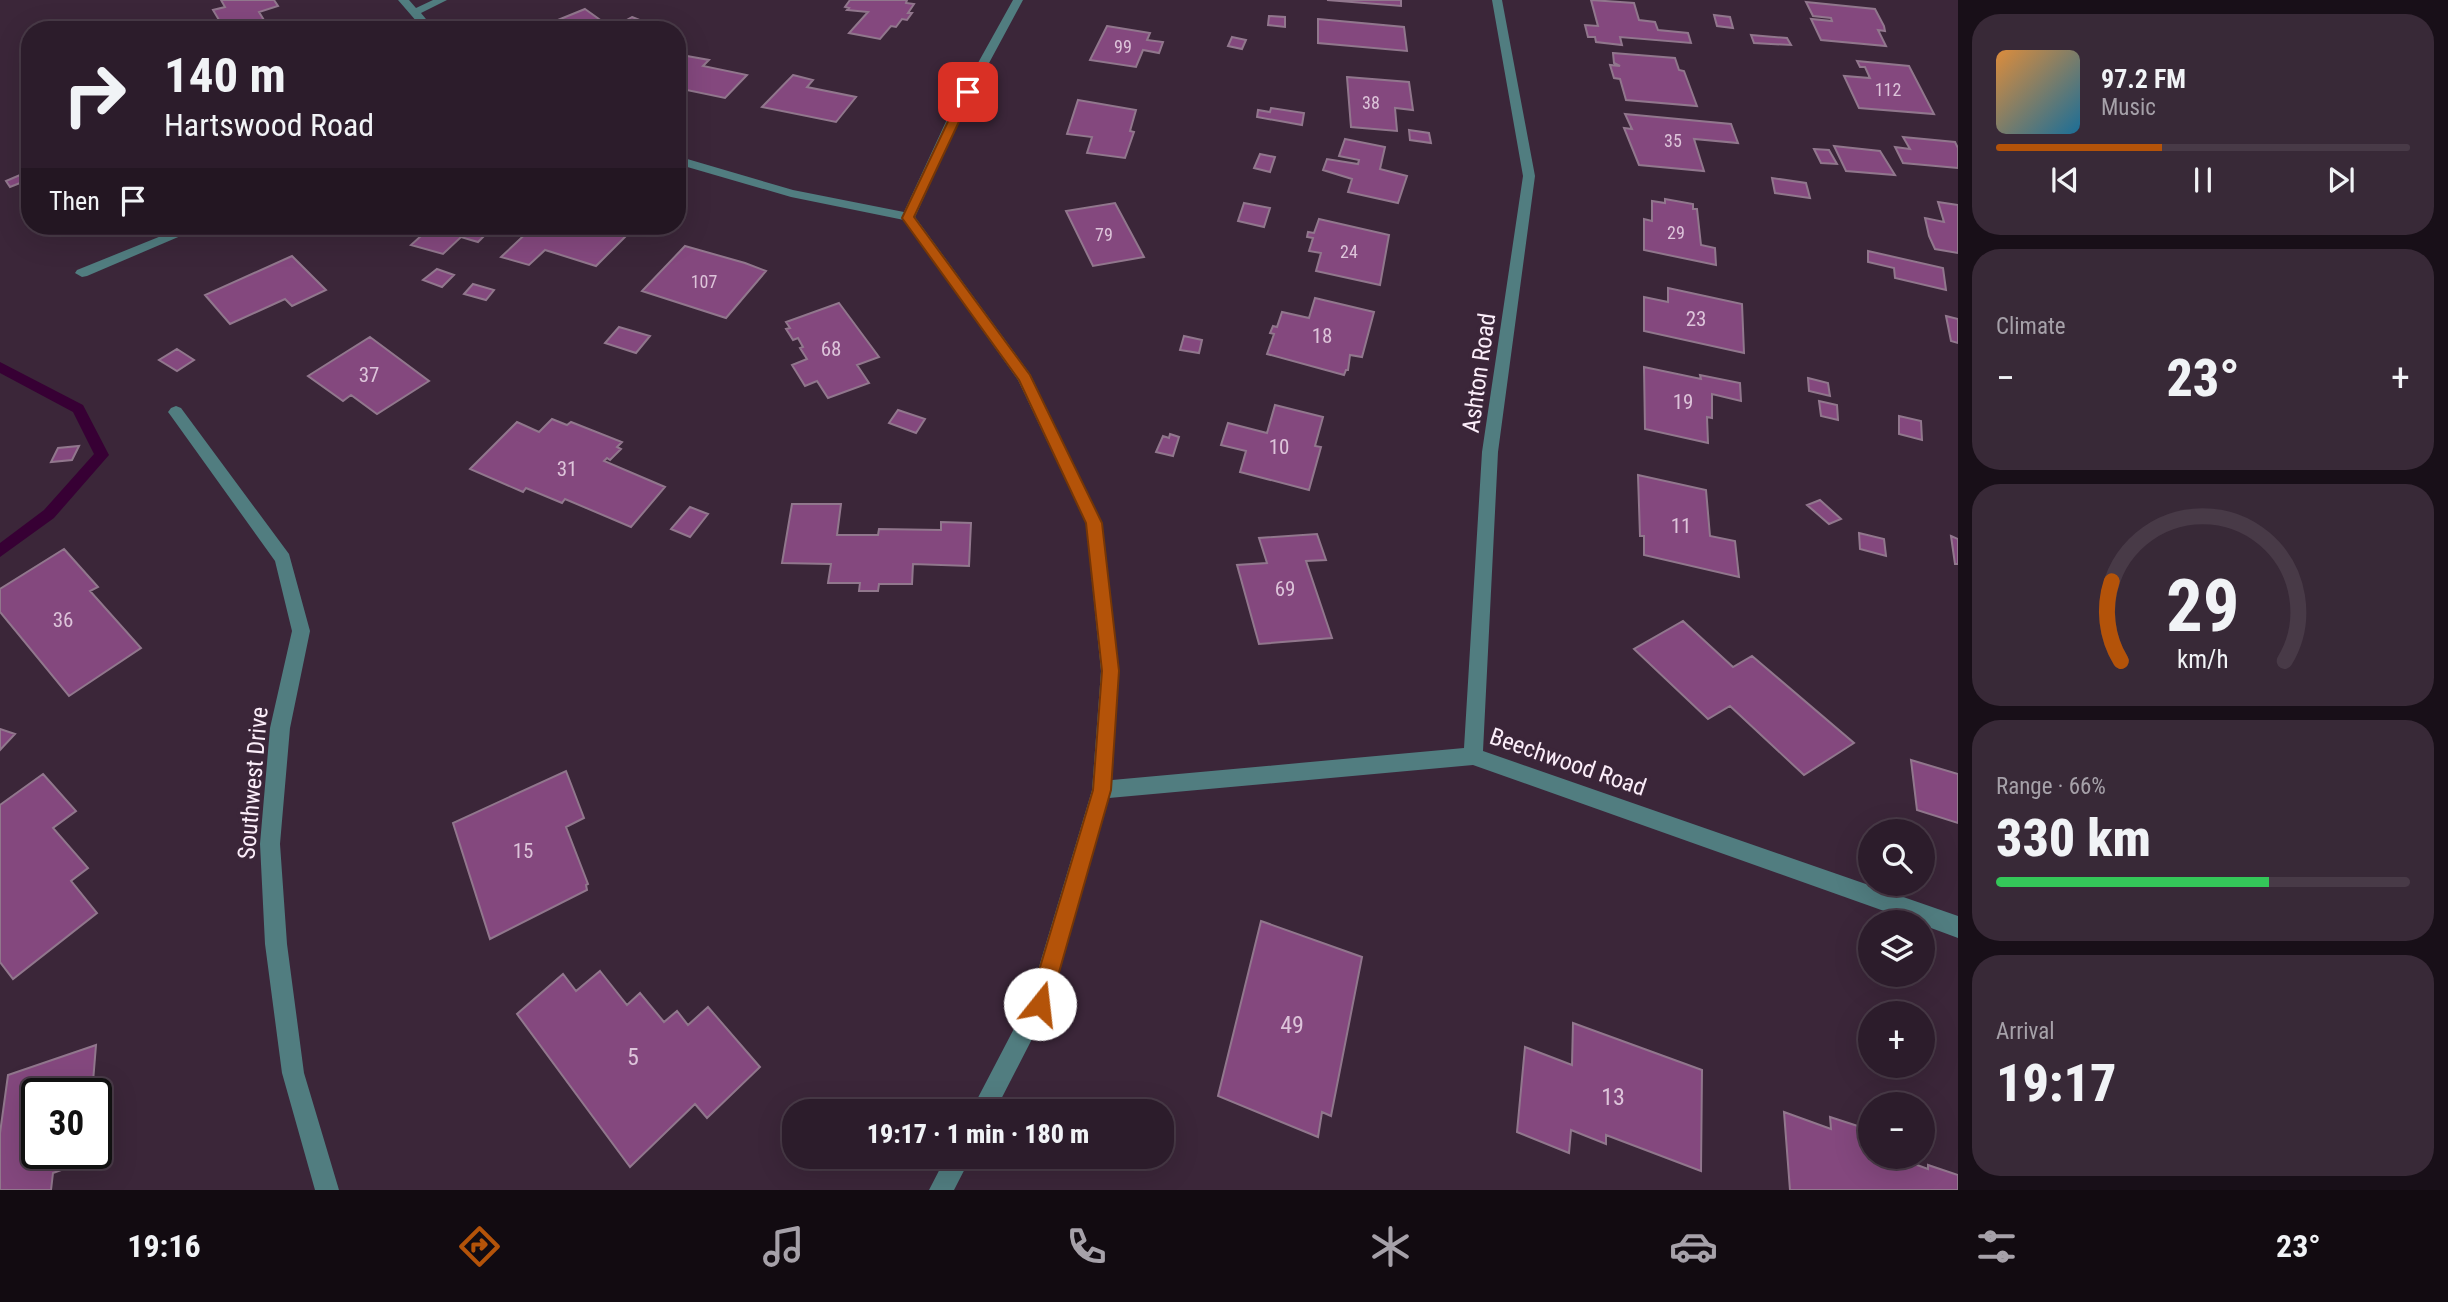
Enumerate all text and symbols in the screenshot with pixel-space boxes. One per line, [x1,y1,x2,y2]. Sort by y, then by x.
house number: 99 [1114,36,1132,57]
text: 140 m [164,47,286,104]
icon: right [49,49,140,140]
pin [938,62,998,122]
text: 97.2 FM [2101,64,2186,94]
icon: arrive [949,73,987,111]
house number: 112 [1875,79,1901,100]
house number: 38 [1362,92,1380,113]
text: Music [2101,94,2156,121]
text: Hartswood Road [164,106,374,144]
house number: 35 [1664,130,1682,151]
icon: previous [2046,161,2084,199]
icon: pause [2184,161,2222,199]
icon: next [2322,161,2360,199]
icon: arrive [114,182,152,220]
text: Then [49,186,100,216]
house number: 29 [1667,222,1685,243]
house number: 79 [1095,224,1113,245]
house number: 24 [1340,241,1358,262]
house number: 107 [691,271,717,292]
house number: 23 [1686,307,1706,331]
street label: Ashton Road [1457,311,1501,435]
text: Climate [1996,313,2066,340]
house number: 18 [1312,324,1332,348]
house number: 68 [821,337,841,361]
text: 23° [2166,348,2240,409]
text: − [1996,356,2015,400]
text: + [2391,356,2410,400]
house number: 37 [359,363,379,387]
house number: 19 [1673,390,1693,414]
house number: 10 [1269,435,1289,459]
house number: 31 [557,457,577,481]
house number: 11 [1671,514,1691,538]
text: 29 [2166,563,2240,649]
house number: 69 [1275,577,1295,601]
house number: 36 [53,608,73,632]
text: km/h [2177,645,2229,674]
street label: Southwest Drive [232,706,274,860]
street label: Beechwood Road [1486,722,1650,802]
text: Range · 66% [1996,773,2106,800]
text: 330 km [1996,808,2151,869]
map controls [1858,819,1935,1169]
button: search [1858,819,1935,896]
house number: 15 [513,839,533,863]
button: layers [1858,910,1935,987]
position arrow [1003,967,1077,1041]
button: + [1858,1001,1935,1078]
house number: 49 [1280,1011,1304,1039]
text: Arrival [1996,1018,2055,1045]
house number: 5 [627,1043,639,1071]
text: 19:17 [1996,1053,2116,1114]
speed limit sign: 30 [21,1078,112,1169]
house number: 13 [1601,1083,1625,1111]
button: − [1858,1092,1935,1169]
text: 19:17 · 1 min · 180 m [867,1119,1089,1149]
icon: directions [455,1222,504,1271]
icon: music [759,1222,808,1271]
icon: phone [1062,1222,1111,1271]
icon: climate [1366,1222,1415,1271]
icon: car [1669,1222,1718,1271]
icon: filters [1972,1222,2021,1271]
text: 19:16 [127,1227,201,1265]
text: 23° [2276,1227,2321,1265]

